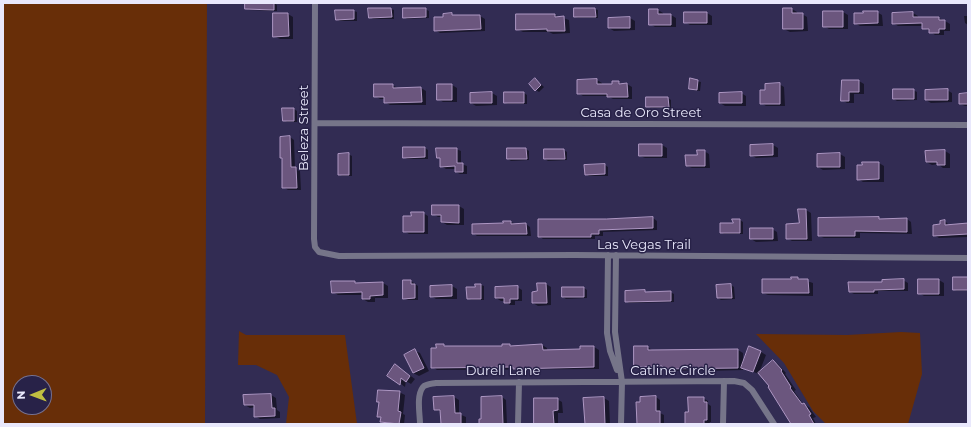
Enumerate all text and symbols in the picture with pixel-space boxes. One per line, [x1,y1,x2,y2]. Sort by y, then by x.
street label: Beleza Street [296,85,312,171]
street label: Casa de Oro Street [580,105,702,121]
street label: Las Vegas Trail [597,237,691,253]
street label: Durell Lane [466,363,540,379]
street label: Catline Circle [630,363,716,379]
north arrow [12,375,52,415]
text: N [14,391,28,400]

